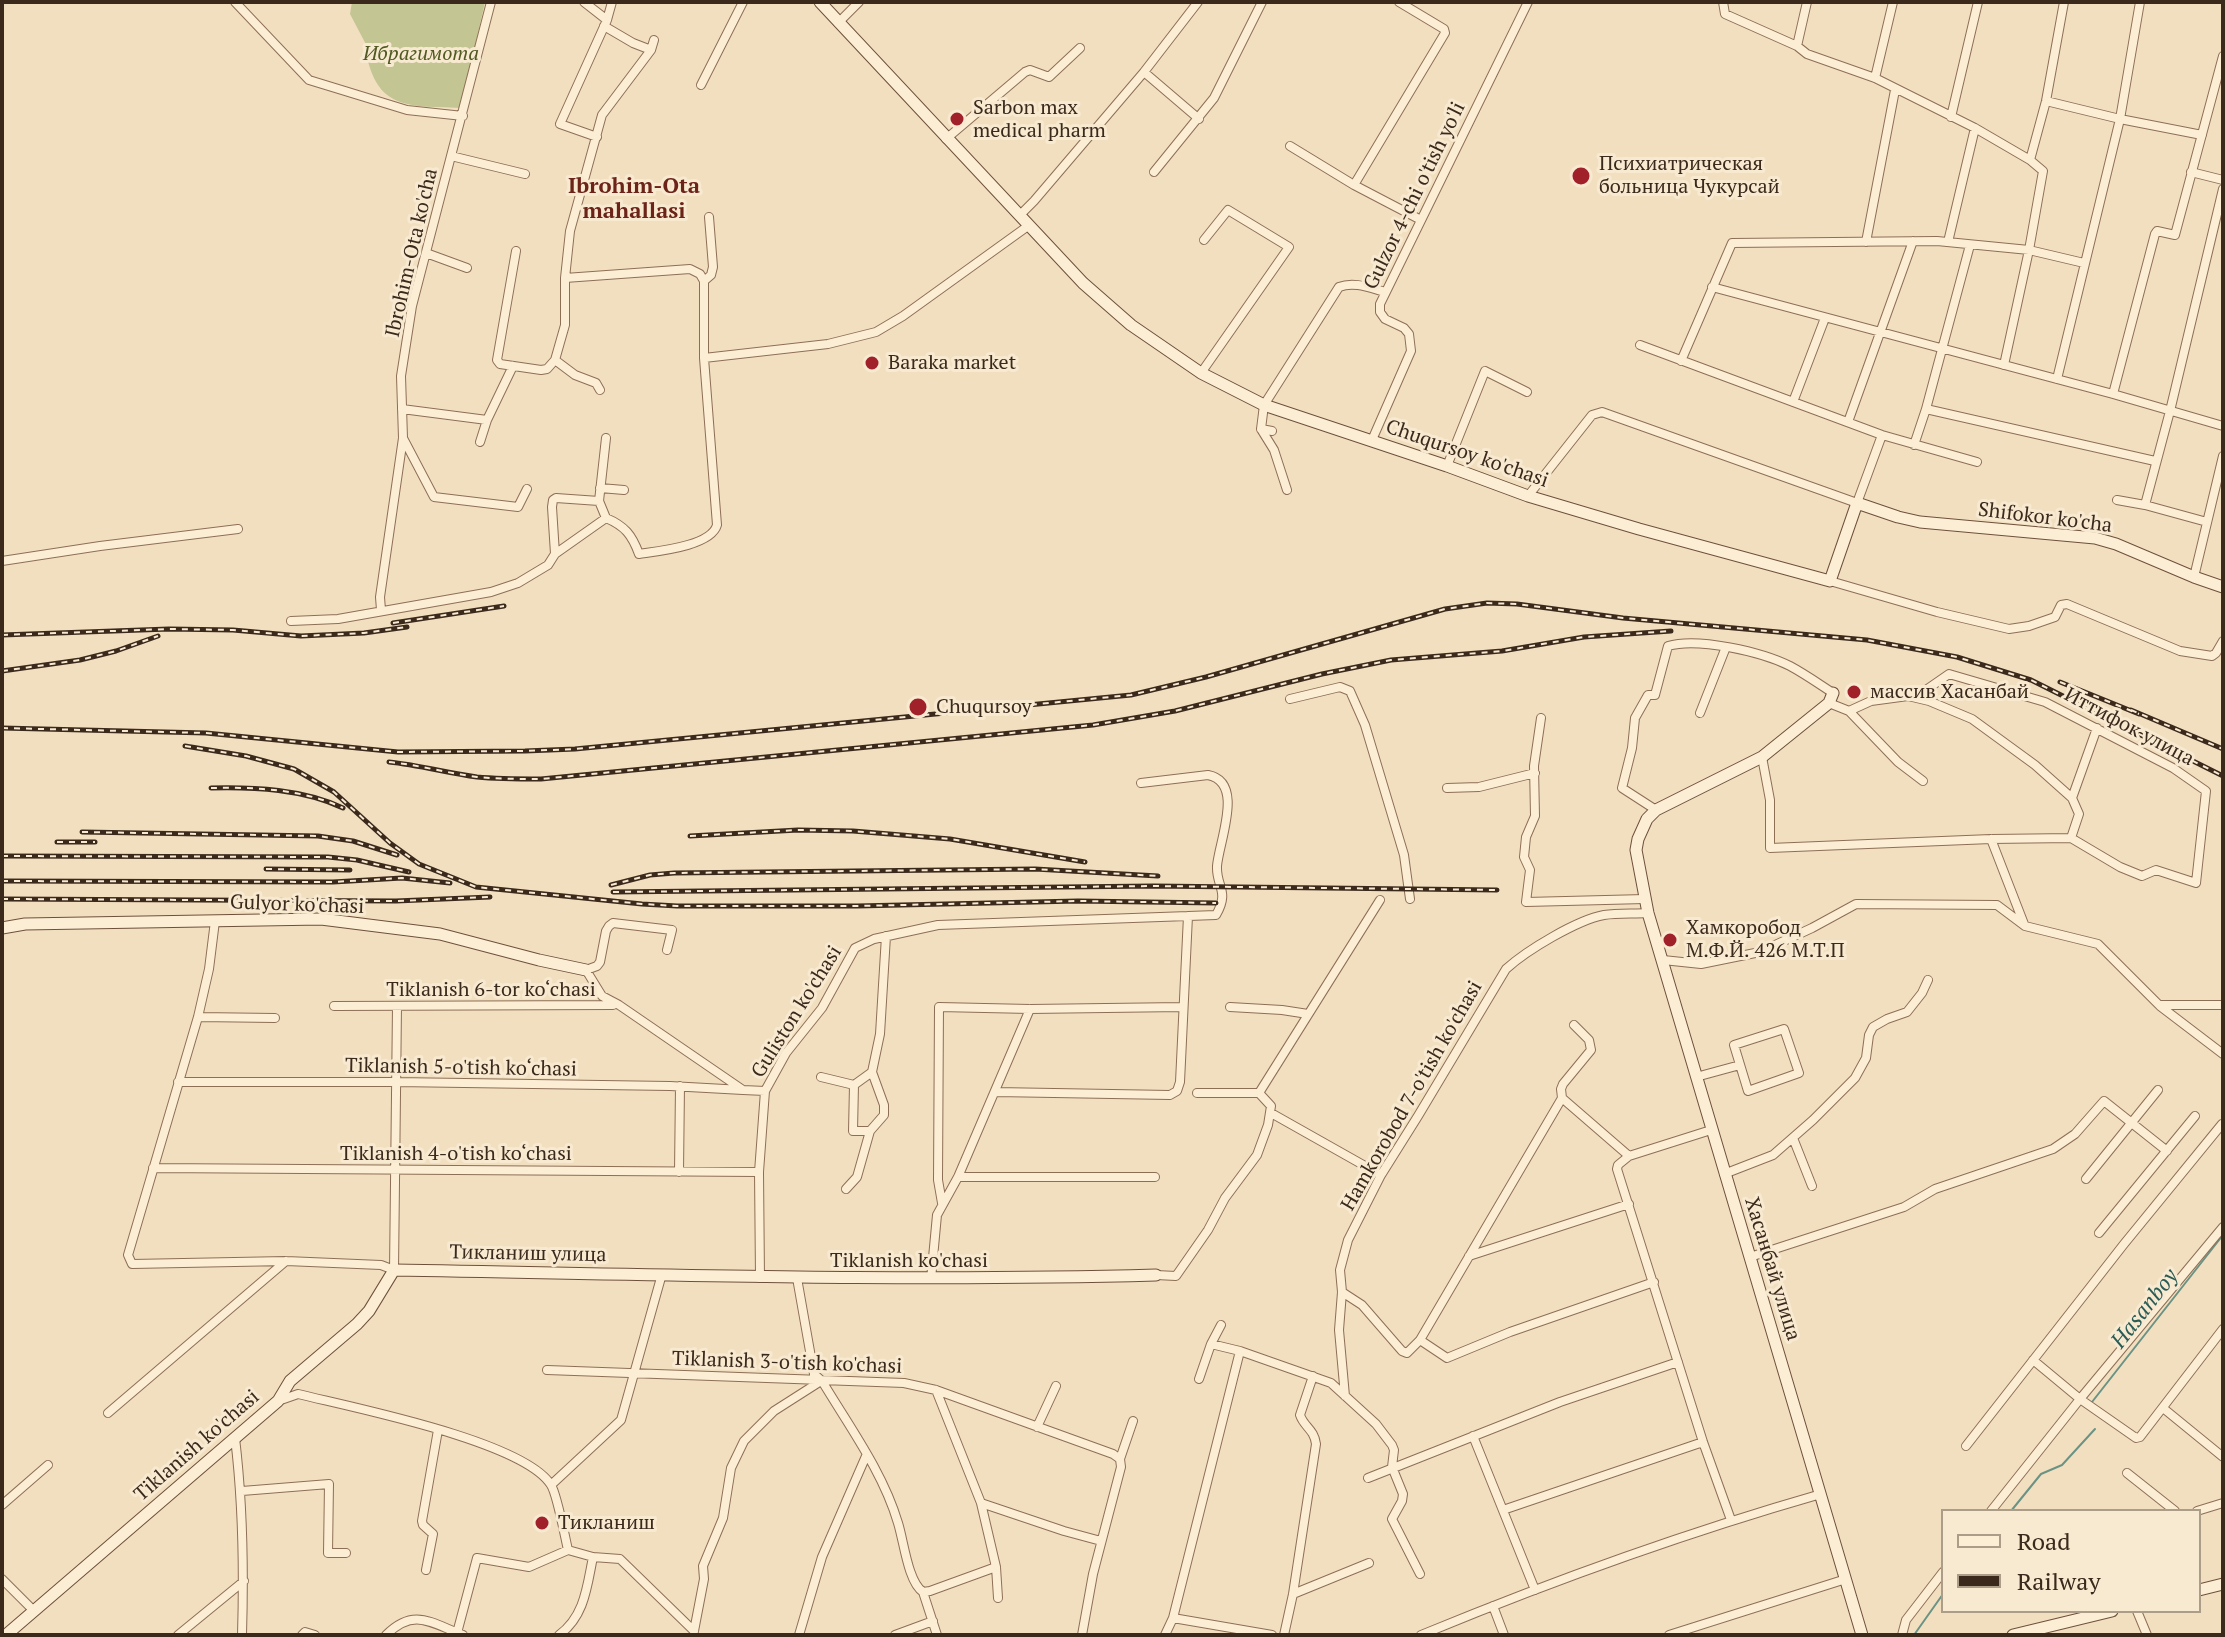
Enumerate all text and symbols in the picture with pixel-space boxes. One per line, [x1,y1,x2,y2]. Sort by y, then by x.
park label: Ибрагимота [363,42,479,66]
place label: Sarbon max medical pharm [973,96,1106,143]
street label: Gulzor 4-chi o'tish yo'li [1359,98,1471,294]
marker: Sarbon max medical pharm [948,110,966,128]
place label: Психиатрическая больница Чукурсай [1599,152,1780,199]
marker: Психиатрическая больница Чукурсай [1570,165,1592,187]
street label: Ibrohim-Ota ko'cha [381,166,443,340]
district label: Ibrohim-Ota mahallasi [568,174,700,226]
place label: Baraka market [888,351,1016,375]
marker: Baraka market [863,354,881,372]
street label: Chuqursoy ko'chasi [1383,415,1551,493]
street label: Shifokor ko'cha [1977,498,2113,538]
place label: массив Хасанбай [1870,680,2029,704]
marker: массив Хасанбай [1845,683,1863,701]
street label: Иттифок улица [2060,683,2198,771]
place label: Chuqursoy [936,695,1032,719]
marker: Chuqursoy [907,696,929,718]
street label: Gulyor ko'chasi [229,891,365,919]
place label: Хамкоробод М.Ф.Й. 426 М.Т.П [1686,916,1845,963]
marker: Хамкоробод М.Ф.Й. 426 М.Т.П [1661,931,1679,949]
street label: Guliston ko'chasi [747,942,847,1082]
street label: Hamkorobod 7-o'tish ko'chasi [1336,977,1488,1215]
street label: Tiklanish 6-tor ko‘chasi [386,978,596,1002]
street label: Tiklanish 5-o'tish ko‘chasi [345,1054,577,1082]
street label: Tiklanish 4-o'tish ko‘chasi [340,1142,572,1166]
street label: Хасанбай улица [1739,1195,1805,1343]
street label: Тикланиш улица [449,1241,607,1267]
street label: Tiklanish ko'chasi [830,1249,988,1273]
water label: Hasanboy [2106,1264,2184,1354]
street label: Tiklanish 3-o'tish ko'chasi [671,1347,903,1379]
street label: Tiklanish ko'chasi [130,1385,264,1507]
legend [1941,1509,2201,1613]
place label: Тикланиш [558,1511,655,1535]
marker: Тикланиш [533,1514,551,1532]
text: Road [2017,1525,2071,1557]
text: Railway [2017,1565,2101,1597]

